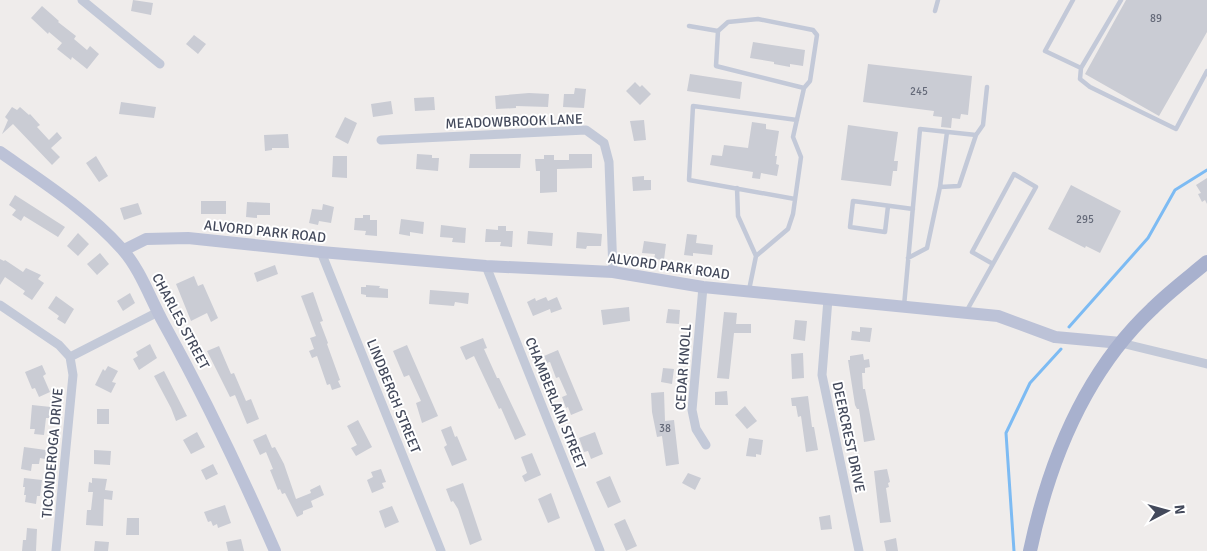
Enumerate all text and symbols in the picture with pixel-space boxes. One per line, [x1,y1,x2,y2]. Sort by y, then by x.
house number: 89 [1150,12,1162,25]
house number: 245 [910,85,928,98]
street label: MEADOWBROOK LANE [445,111,583,132]
house number: 295 [1076,213,1094,226]
street label: ALVORD PARK ROAD [203,217,327,246]
street label: ALVORD PARK ROAD [607,250,731,283]
street label: CHARLES STREET [148,270,213,372]
street label: CEDAR KNOLL [672,323,695,411]
street label: CHAMBERLAIN STREET [521,335,590,472]
street label: LINDBERGH STREET [363,337,424,456]
street label: DEERCREST DRIVE [828,380,869,494]
street label: TICONDEROGA DRIVE [38,387,67,519]
house number: 38 [659,422,671,435]
north arrow [1142,486,1192,536]
text: N [1170,504,1188,515]

